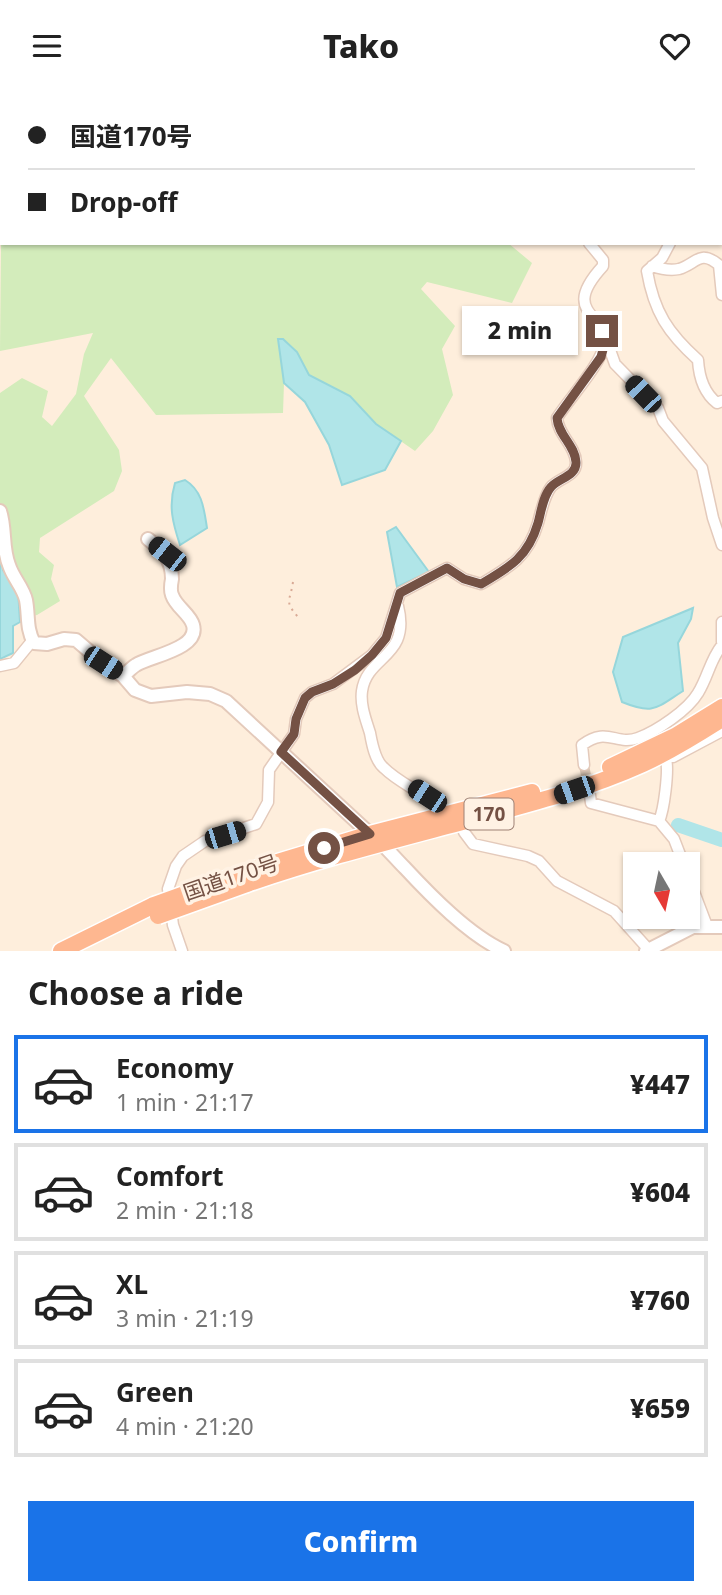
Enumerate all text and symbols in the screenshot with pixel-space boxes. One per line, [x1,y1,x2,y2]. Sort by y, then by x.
text: Tako [323,24,399,67]
icon: menu [28,27,66,65]
icon: heart [656,27,694,65]
text: 国道170号 [70,118,193,154]
text: Drop-off [70,184,177,220]
callout: 2 min [462,307,578,355]
text: 2 min [488,314,552,346]
route end [586,315,618,347]
car [621,372,666,416]
car [144,533,191,575]
car [80,643,127,683]
car [551,773,598,807]
car [404,776,451,816]
road number: 170 [464,799,514,829]
car [202,819,249,851]
route start [308,832,340,864]
street label: 国道170号 [179,848,282,906]
north arrow [623,852,700,929]
map controls [623,852,700,929]
text: Choose a ride [28,971,244,1014]
text: Economy [116,1050,234,1086]
icon: car [32,1053,95,1116]
text: ¥447 [630,1066,690,1102]
text: 1 min · 21:17 [116,1086,254,1118]
text: Comfort [116,1158,224,1194]
icon: car [32,1161,95,1224]
text: ¥604 [630,1174,690,1210]
text: 2 min · 21:18 [116,1194,254,1226]
text: XL [116,1266,148,1302]
icon: car [32,1269,95,1332]
text: ¥760 [630,1282,690,1318]
text: 3 min · 21:19 [116,1302,254,1334]
text: Green [116,1374,194,1410]
icon: car [32,1377,95,1440]
text: ¥659 [630,1390,690,1426]
text: 4 min · 21:20 [116,1410,254,1442]
button: Confirm [28,1501,694,1581]

